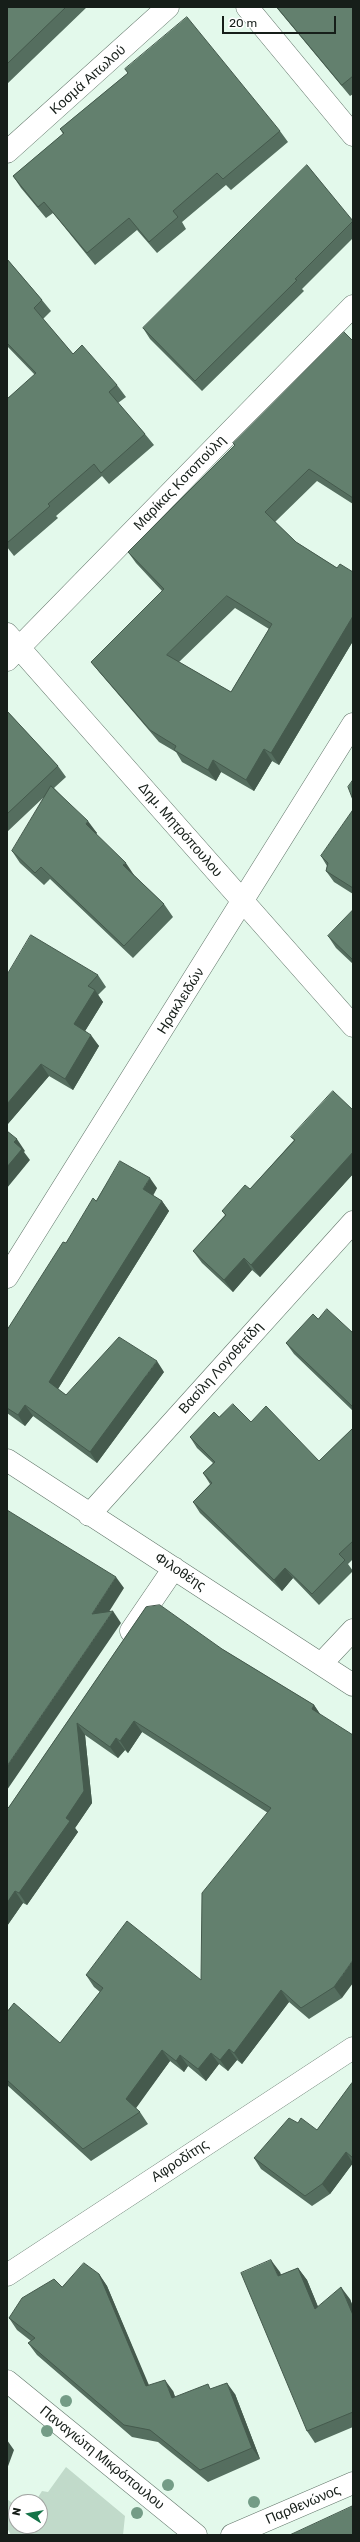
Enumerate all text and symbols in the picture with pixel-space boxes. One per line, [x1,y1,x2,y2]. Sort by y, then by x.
scale bar [224,8,338,34]
text: 20 m [229,16,257,30]
street label: Κοσμά Αιτωλού [47,42,129,118]
street label: Μαρίκας Κοτοπούλη [130,432,230,534]
street label: Δημ. Μητρόπουλου [134,779,226,881]
street label: Ηρακλειδών [154,965,208,1037]
street label: Βασίλη Λογοθετίδη [175,1319,267,1417]
street label: Φιλοθέης [151,1549,209,1595]
street label: Αφροδίτης [148,2136,212,2186]
street label: Παναγιώτη Μικρόπουλου [36,2403,168,2513]
street label: Παρθενώνος [263,2482,343,2528]
north arrow [8,2494,48,2534]
text: N [10,2507,24,2517]

